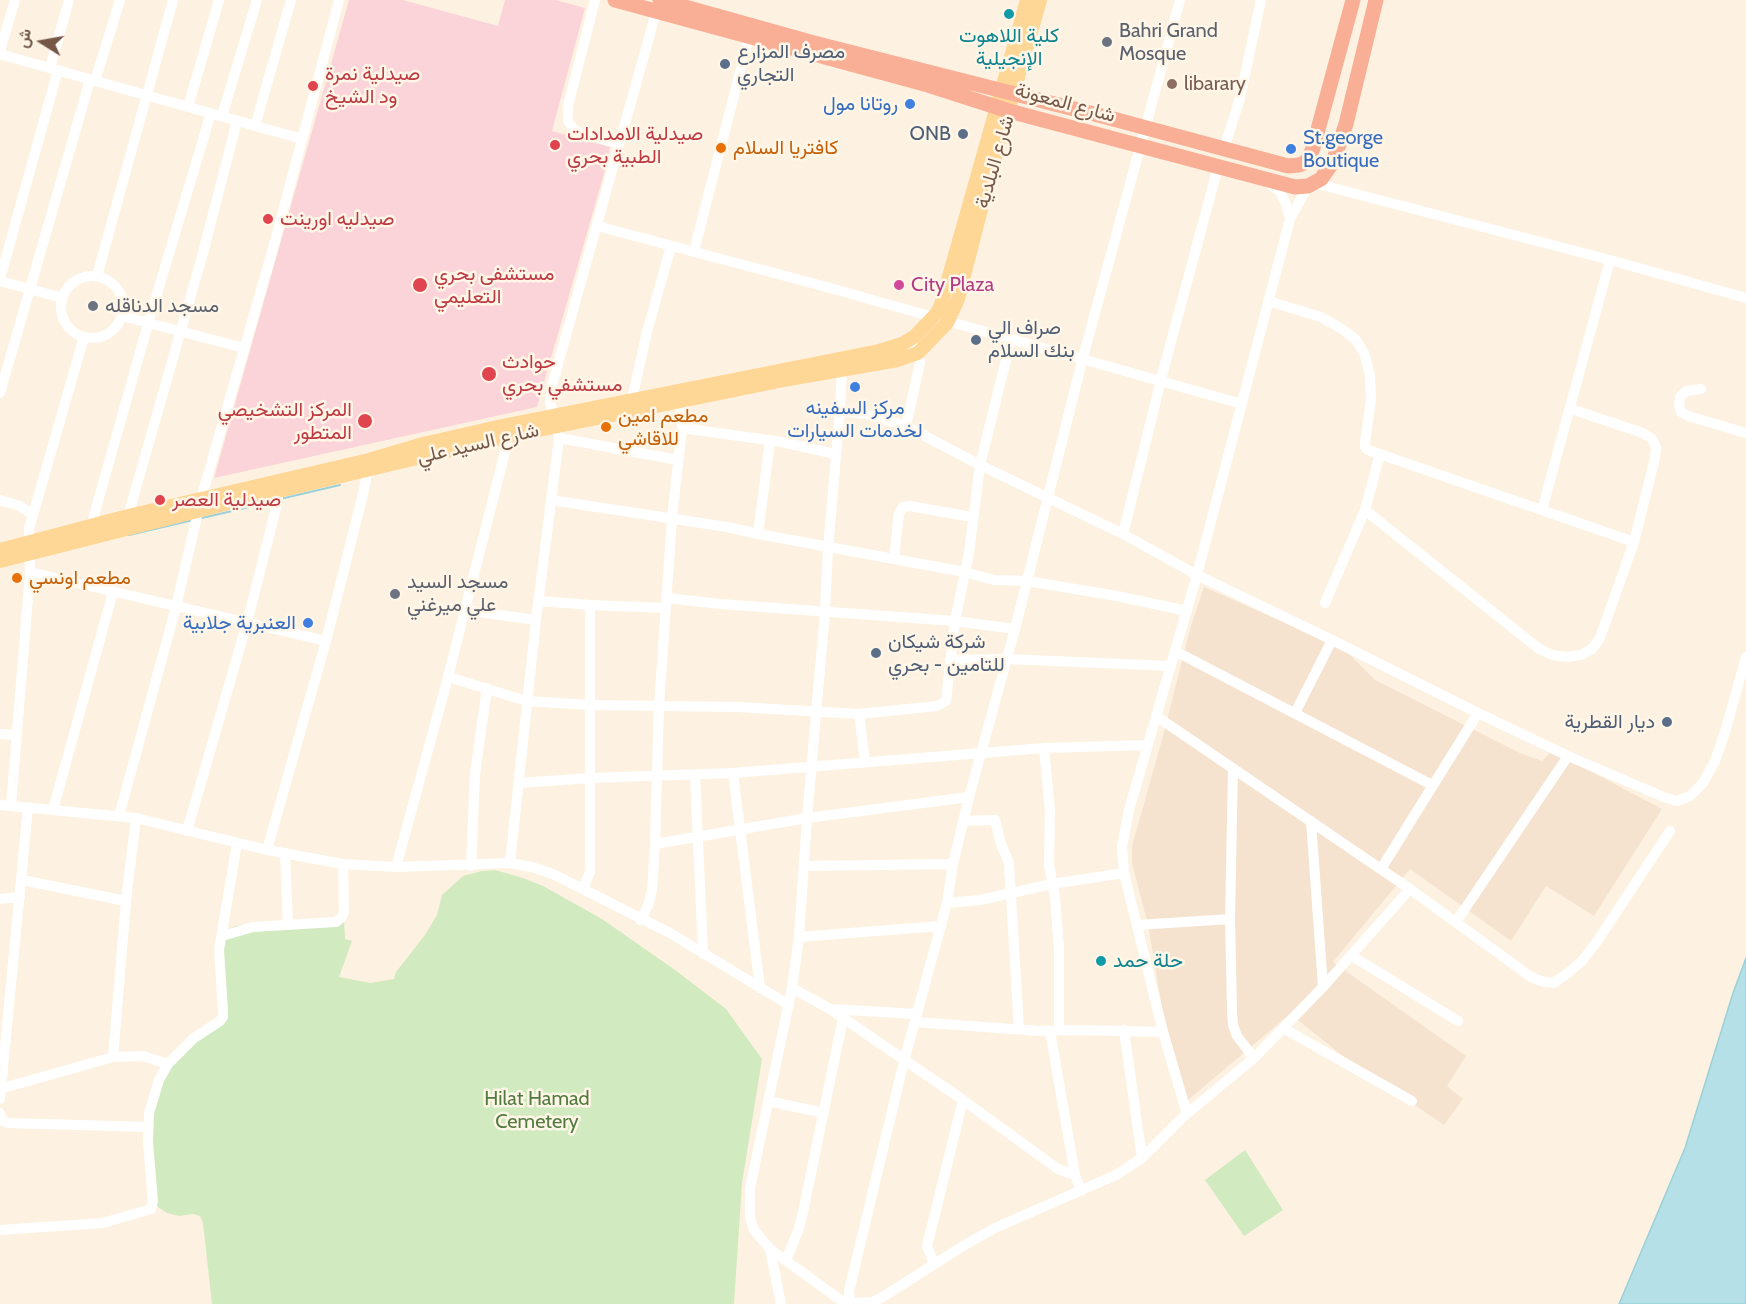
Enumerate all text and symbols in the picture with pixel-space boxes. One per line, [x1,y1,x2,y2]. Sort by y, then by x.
marker: كلية اللاهوت الإنجيلية [1002,7,1016,21]
north arrow [12,12,72,72]
place label: Bahri Grand Mosque [1119,19,1218,66]
place label: كلية اللاهوت الإنجيلية [959,24,1059,71]
text: ش [13,27,35,50]
marker: Bahri Grand Mosque [1100,35,1114,49]
place label: مصرف المزارع التجاري [737,40,845,87]
marker: مصرف المزارع التجاري [718,57,732,71]
place label: صيدلية نمرة ود الشيخ [325,62,420,109]
place label: libarary [1184,72,1246,96]
marker: libarary [1165,77,1179,91]
street label: شارع المعونة [1012,78,1118,128]
marker: صيدلية نمرة ود الشيخ [306,79,320,93]
place label: روتانا مول [823,92,898,116]
marker: روتانا مول [903,97,917,111]
street label: شارع البلدية [970,113,1020,211]
place label: صيدلية الامدادات الطبية بحري [567,122,703,169]
place label: ONB [910,122,951,146]
place label: St.george Boutique [1303,126,1383,173]
marker: ONB [956,127,970,141]
place label: كافتريا السلام [733,136,838,160]
marker: صيدلية الامدادات الطبية بحري [548,138,562,152]
marker: كافتريا السلام [714,141,728,155]
marker: St.george Boutique [1284,142,1298,156]
place label: صيدليه اورينت [280,207,394,231]
marker: صيدليه اورينت [261,212,275,226]
place label: مستشفى بحري التعليمي [434,262,554,309]
place label: City Plaza [911,273,994,297]
marker: مستشفى بحري التعليمي [411,276,429,294]
marker: City Plaza [892,278,906,292]
place label: مسجد الدناقله [105,294,219,318]
marker: مسجد الدناقله [86,299,100,313]
place label: صراف الي بنك السلام [988,316,1075,363]
marker: صراف الي بنك السلام [969,333,983,347]
place label: حوادث مستشفي بحري [502,350,622,397]
marker: حوادث مستشفي بحري [480,365,498,383]
marker: مركز السفينه لخدمات السيارات [848,380,862,394]
place label: مركز السفينه لخدمات السيارات [787,396,923,443]
place label: المركز التشخيصي المتطور [218,398,352,445]
place label: مطعم امين للاقاشي [618,404,708,451]
marker: المركز التشخيصي المتطور [356,412,374,430]
street label: شارع السيد علي [415,418,541,470]
marker: مطعم امين للاقاشي [599,420,613,434]
place label: صيدلية العصر [172,488,281,512]
marker: صيدلية العصر [153,493,167,507]
place label: مطعم اونسي [29,566,131,590]
place label: مسجد السيد علي ميرغني [407,570,508,617]
marker: مطعم اونسي [10,571,24,585]
marker: مسجد السيد علي ميرغني [388,587,402,601]
place label: العنبرية جلابية [183,611,296,635]
marker: العنبرية جلابية [301,616,315,630]
place label: شركة شيكان للتامين - بحري [888,630,1005,677]
marker: شركة شيكان للتامين - بحري [869,646,883,660]
place label: ديار القطرية [1564,710,1655,734]
marker: ديار القطرية [1660,715,1674,729]
place label: حلة حمد [1113,949,1183,973]
marker: حلة حمد [1094,954,1108,968]
park label: Hilat Hamad Cemetery [484,1087,590,1134]

